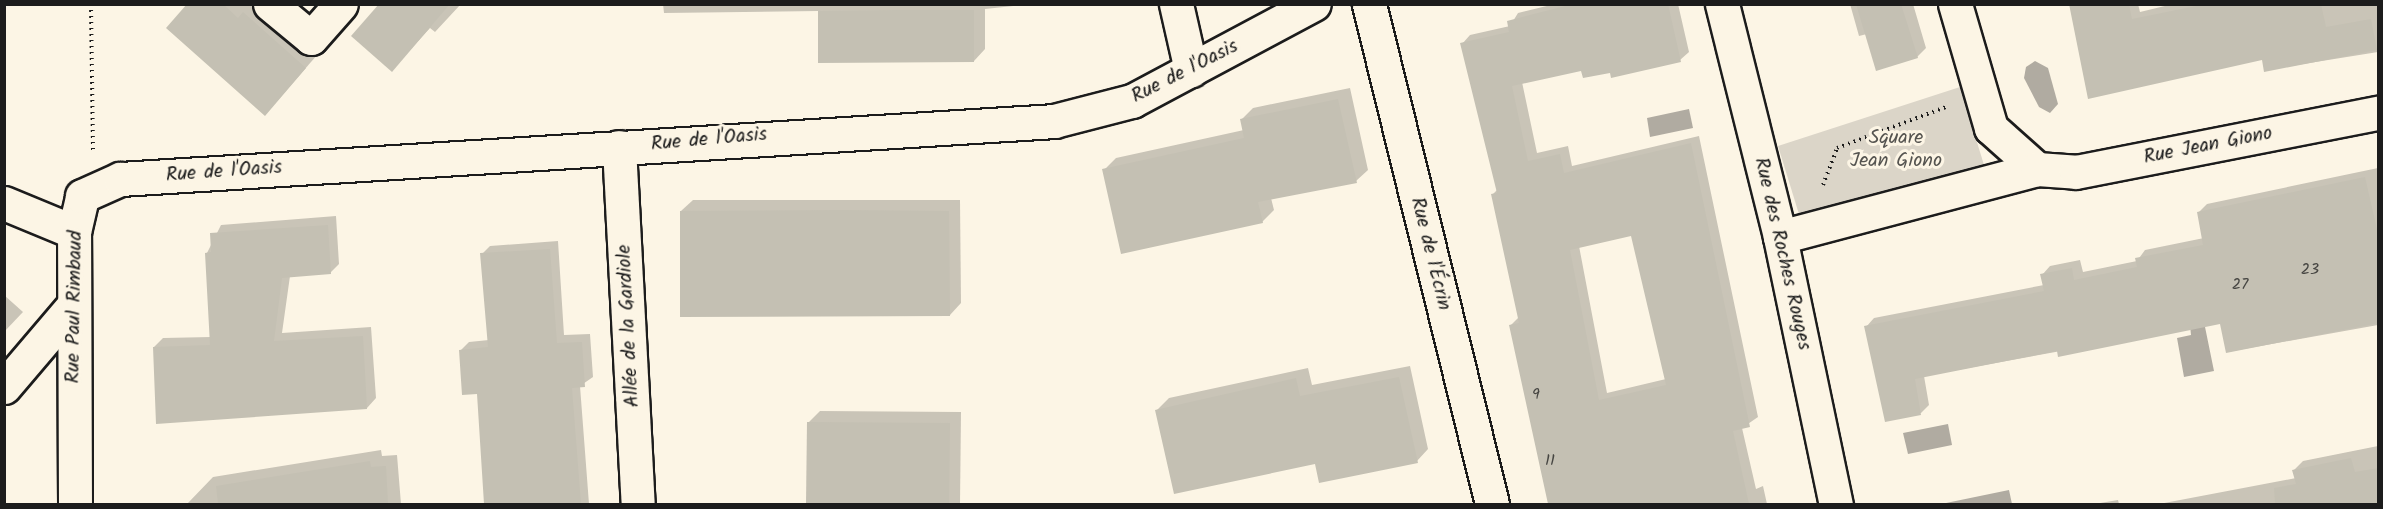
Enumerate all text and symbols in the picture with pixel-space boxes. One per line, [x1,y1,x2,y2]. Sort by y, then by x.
street label: Rue de l'Oasis [1128,35,1242,109]
street label: Rue Jean Giono [2142,122,2274,170]
street label: Rue de l'Oasis [650,123,768,157]
park label: Square Jean Giono [1850,127,1942,174]
street label: Rue des Roches Rouges [1748,155,1816,353]
street label: Rue de l'Oasis [165,156,283,188]
street label: Rue de l'Écrin [1404,195,1456,313]
street label: Rue Paul Rimbaud [62,230,88,384]
street label: Allée de la Gardiole [613,244,645,408]
house number: 23 [2301,260,2319,280]
house number: 27 [2232,275,2248,295]
house number: 9 [1532,385,1540,405]
house number: 11 [1545,451,1555,471]

